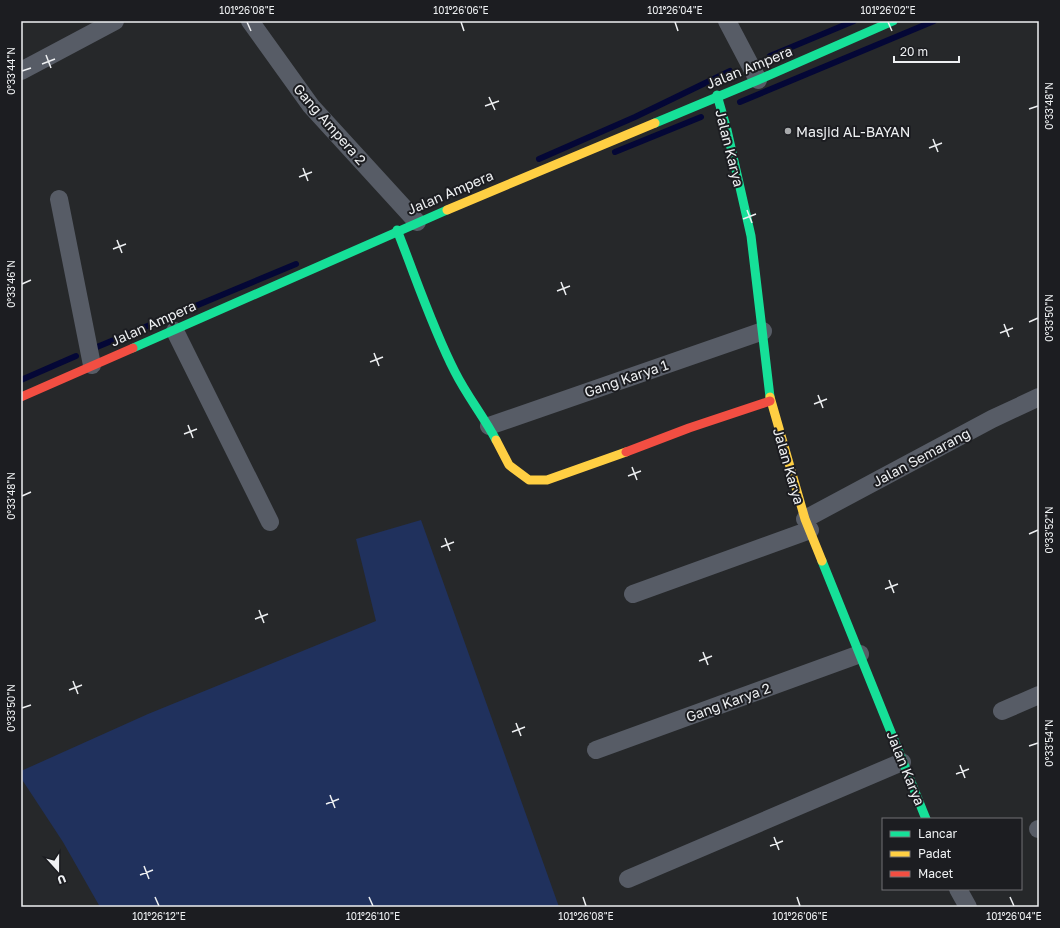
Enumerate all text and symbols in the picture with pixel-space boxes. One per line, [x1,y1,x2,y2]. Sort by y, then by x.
text: 101°26'08"E [219,4,275,16]
text: 101°26'06"E [433,4,489,16]
text: 101°26'04"E [647,4,703,16]
text: 101°26'02"E [860,4,916,16]
scale bar [894,38,959,64]
street label: Jalan Ampera [703,42,795,92]
text: 20 m [900,44,928,59]
text: 0°33'44"N [5,47,17,95]
street label: Gang Ampera 2 [290,80,370,168]
text: 0°33'48"N [1043,82,1055,130]
street label: Jalan Karya [712,108,748,188]
place label: Masjid AL-BAYAN [796,123,910,140]
marker: Masjid AL-BAYAN [783,126,793,136]
street label: Jalan Ampera [404,166,496,218]
text: 0°33'46"N [5,260,17,308]
text: 0°33'50"N [1043,294,1055,342]
street label: Jalan Ampera [108,297,198,349]
street label: Gang Karya 1 [582,356,670,400]
street label: Jalan Semarang [869,424,973,490]
street label: Jalan Karya [770,426,808,506]
text: 0°33'48"N [5,472,17,520]
text: 0°33'52"N [1043,506,1055,554]
street label: Gang Karya 2 [683,679,773,725]
text: 0°33'50"N [5,684,17,732]
text: 0°33'54"N [1043,719,1055,767]
street label: Jalan Karya [883,728,929,808]
legend [882,818,1022,890]
text: Lancar [918,826,957,841]
text: Padat [918,846,952,861]
north arrow [38,850,78,890]
text: Macet [918,866,954,881]
text: U [56,872,68,887]
text: 101°26'12"E [132,910,186,922]
text: 101°26'10"E [346,910,400,922]
text: 101°26'08"E [558,910,614,922]
text: 101°26'06"E [772,910,828,922]
text: 101°26'04"E [986,910,1042,922]

